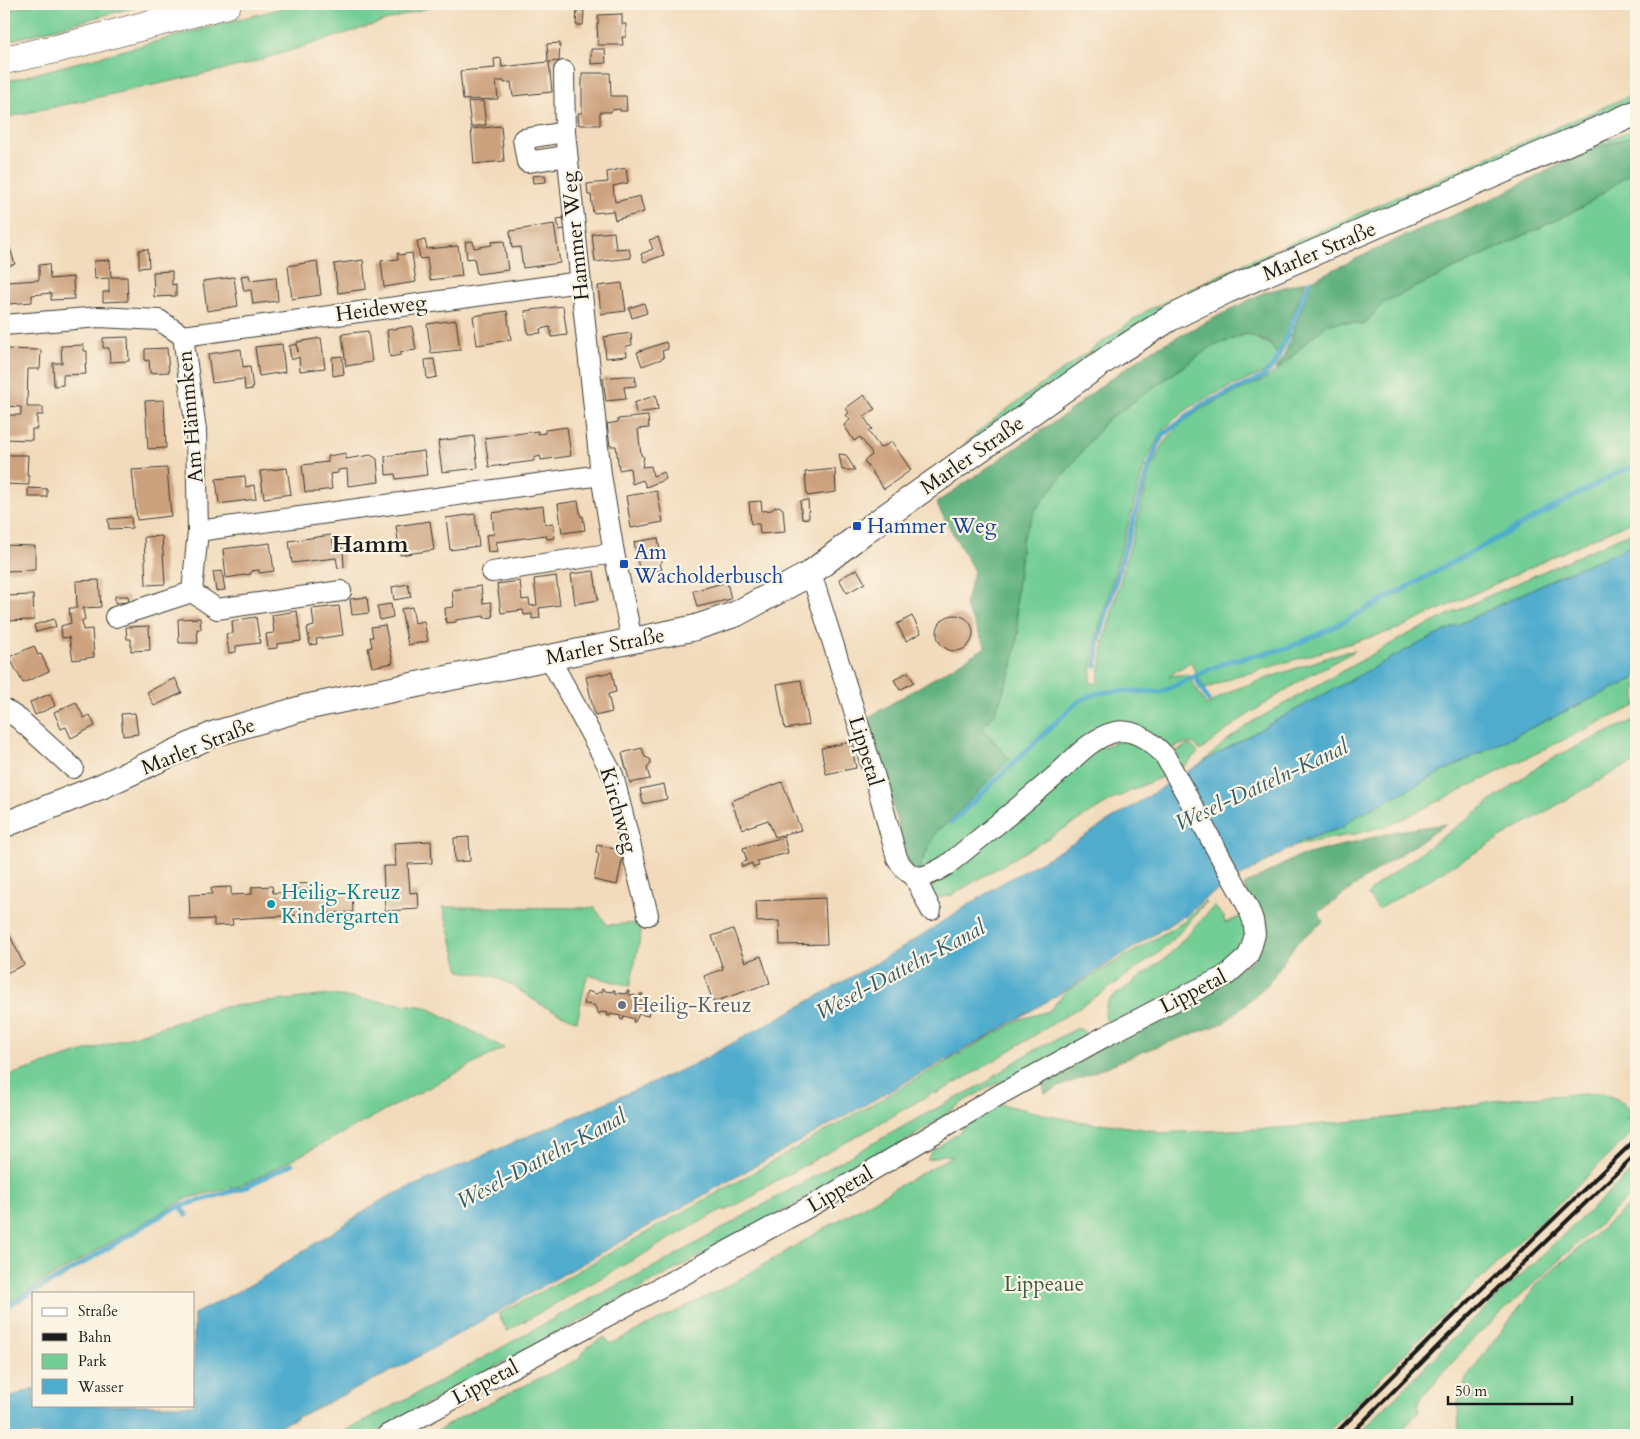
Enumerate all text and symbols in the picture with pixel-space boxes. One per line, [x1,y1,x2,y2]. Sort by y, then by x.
street label: Hammer Weg [554,170,597,302]
street label: Marler Straße [1258,215,1380,288]
street label: Heideweg [334,288,429,329]
street label: Am Hämmken [170,349,211,485]
street label: Marler Straße [915,409,1030,502]
place label: Hammer Weg [867,512,997,541]
marker: Hammer Weg [851,520,863,532]
district label: Hamm [331,528,410,561]
place label: Am Wacholderbusch [633,538,784,591]
marker: Am Wacholderbusch [618,558,630,570]
street label: Marler Straße [543,621,667,672]
street label: Marler Straße [137,710,260,783]
street label: Lippetal [841,713,890,790]
water label: Wesel-Datteln-Kanal [1170,731,1354,838]
street label: Kirchweg [592,764,645,857]
place label: Heilig-Kreuz Kindergarten [281,878,401,931]
marker: Heilig-Kreuz Kindergarten [265,898,277,910]
water label: Wesel-Datteln-Kanal [810,912,991,1027]
street label: Lippetal [1155,962,1232,1021]
place label: Heilig-Kreuz [632,991,752,1020]
marker: Heilig-Kreuz [616,999,628,1011]
water label: Wesel-Datteln-Kanal [451,1101,632,1216]
street label: Lippetal [802,1159,878,1220]
park label: Lippeaue [1004,1270,1084,1299]
legend [32,1292,195,1406]
text: Straße [78,1301,118,1321]
text: Bahn [78,1327,112,1347]
text: Park [78,1351,107,1371]
street label: Lippetal [447,1353,524,1412]
scale bar [1448,1374,1571,1406]
text: Wasser [77,1377,124,1397]
text: 50 m [1455,1381,1487,1401]

